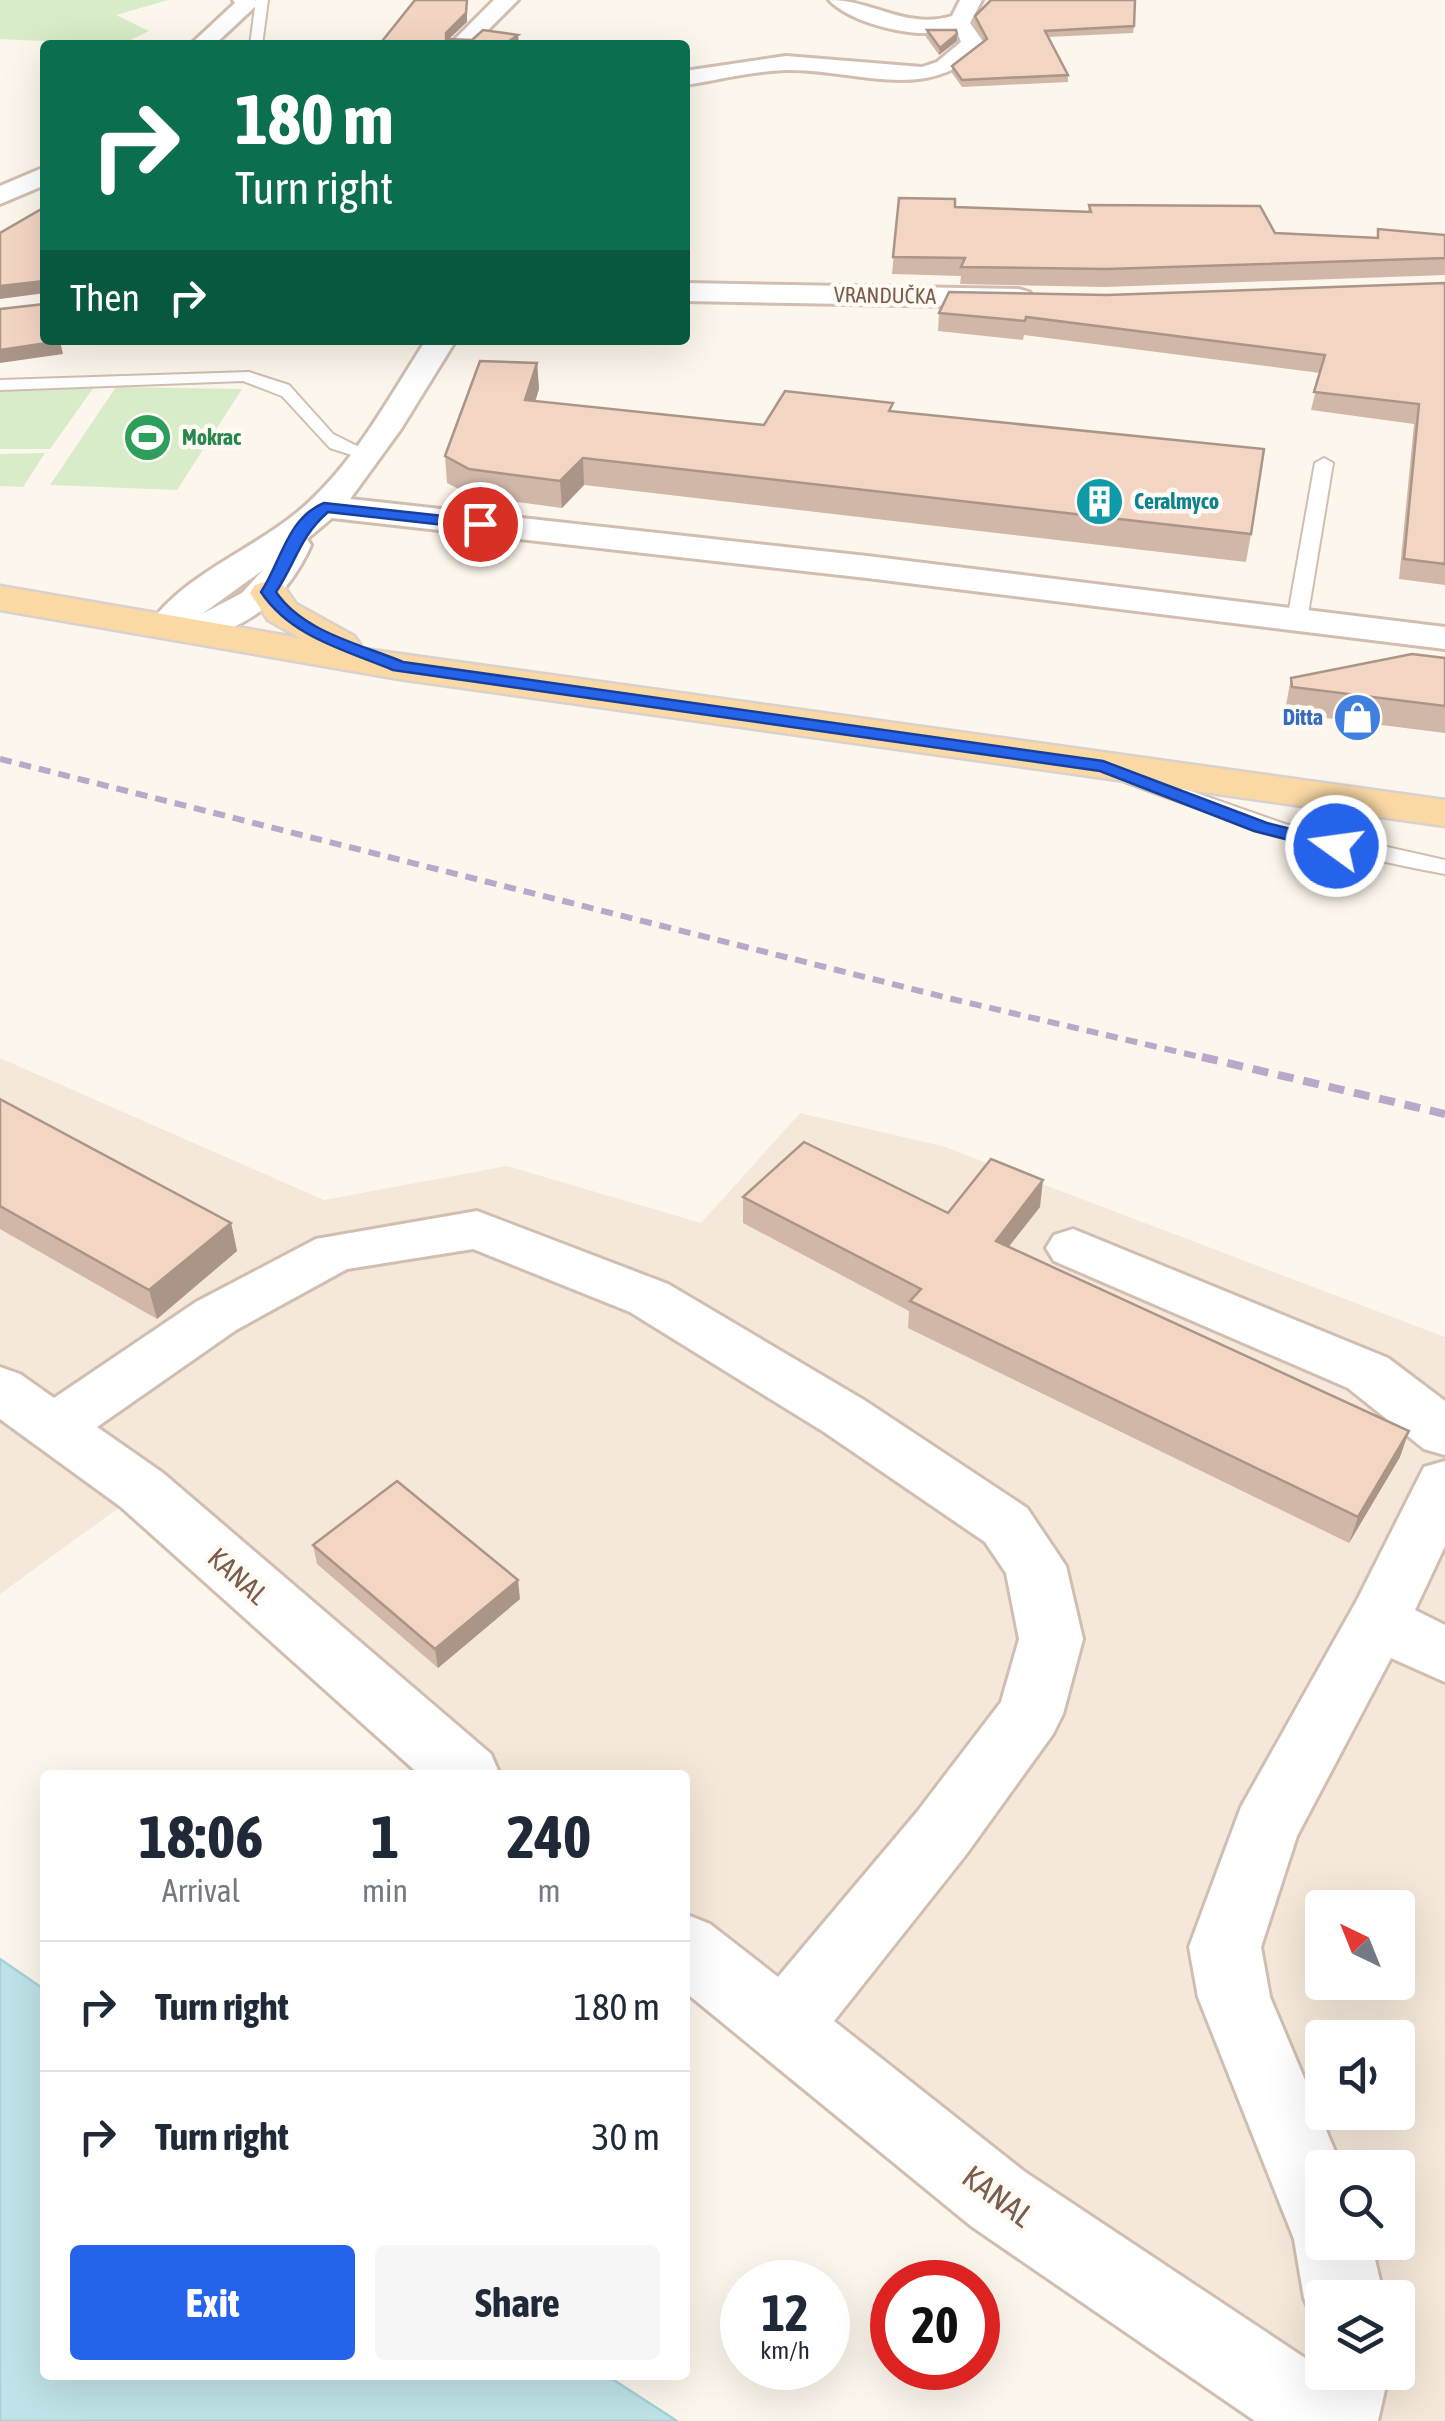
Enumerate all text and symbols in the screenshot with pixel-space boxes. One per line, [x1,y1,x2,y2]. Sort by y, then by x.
text: 180 m [235,79,394,159]
icon: right [70,80,200,210]
text: Turn right [235,162,393,214]
icon: right [160,270,215,325]
text: Then [70,276,140,319]
street label: VRANDUČKA [834,281,937,309]
sports icon: Mokrac [121,411,173,463]
place label: Mokrac [182,424,242,450]
building icon: Ceralmyco [1073,475,1125,527]
pin [438,482,523,567]
place label: Ceralmyco [1134,488,1219,514]
icon: arrive [453,497,508,552]
shop icon: Ditta [1332,691,1384,743]
place label: Ditta [1283,704,1323,730]
position arrow [1284,794,1388,898]
street label: KANAL [202,1541,274,1611]
text: 18:06 [139,1802,263,1871]
text: 1 [371,1802,399,1871]
text: 240 [507,1802,591,1871]
text: Arrival [162,1872,240,1909]
text: min [362,1872,408,1909]
text: m [537,1872,561,1909]
north arrow [1305,1890,1415,2000]
map controls [1305,1890,1415,2390]
icon: right [70,1979,125,2034]
text: Turn right [155,1985,289,2028]
text: 180 m [574,1985,660,2028]
button: sound [1305,2020,1415,2130]
icon: right [70,2109,125,2164]
text: Turn right [155,2115,289,2158]
text: 30 m [592,2115,660,2158]
button: search [1305,2150,1415,2260]
street label: KANAL [956,2158,1041,2235]
button: Exit [70,2245,355,2360]
button: Share [375,2245,660,2360]
speed limit sign: 20 [870,2260,1000,2390]
button: layers [1305,2280,1415,2390]
text: 12 [761,2284,808,2342]
text: km/h [760,2336,810,2364]

